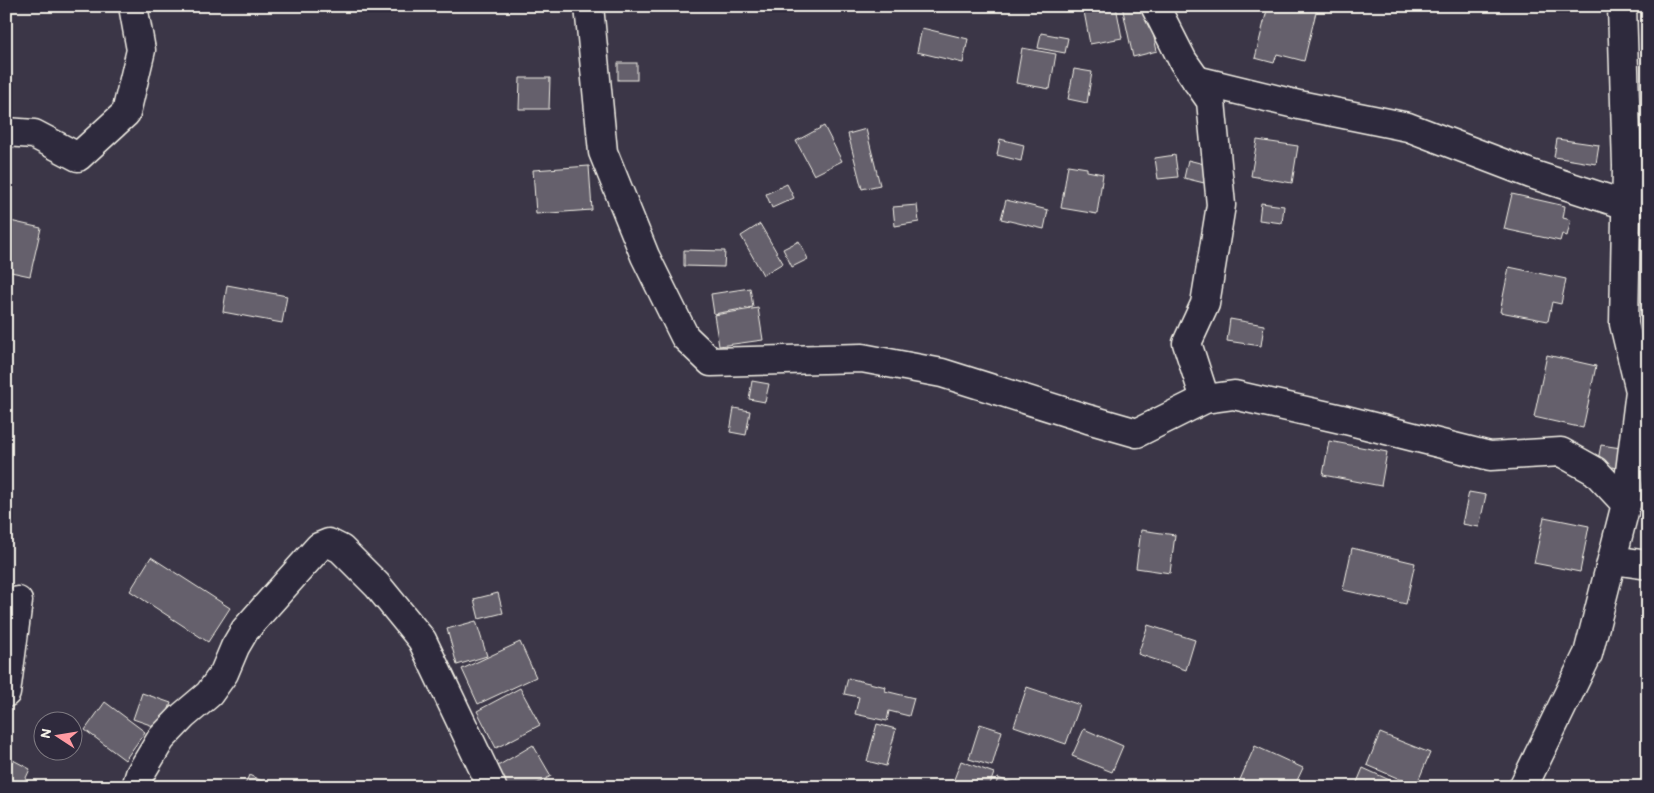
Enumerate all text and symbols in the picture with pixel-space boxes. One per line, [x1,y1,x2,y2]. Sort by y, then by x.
north arrow [32,710,82,760]
text: N [36,727,55,740]

